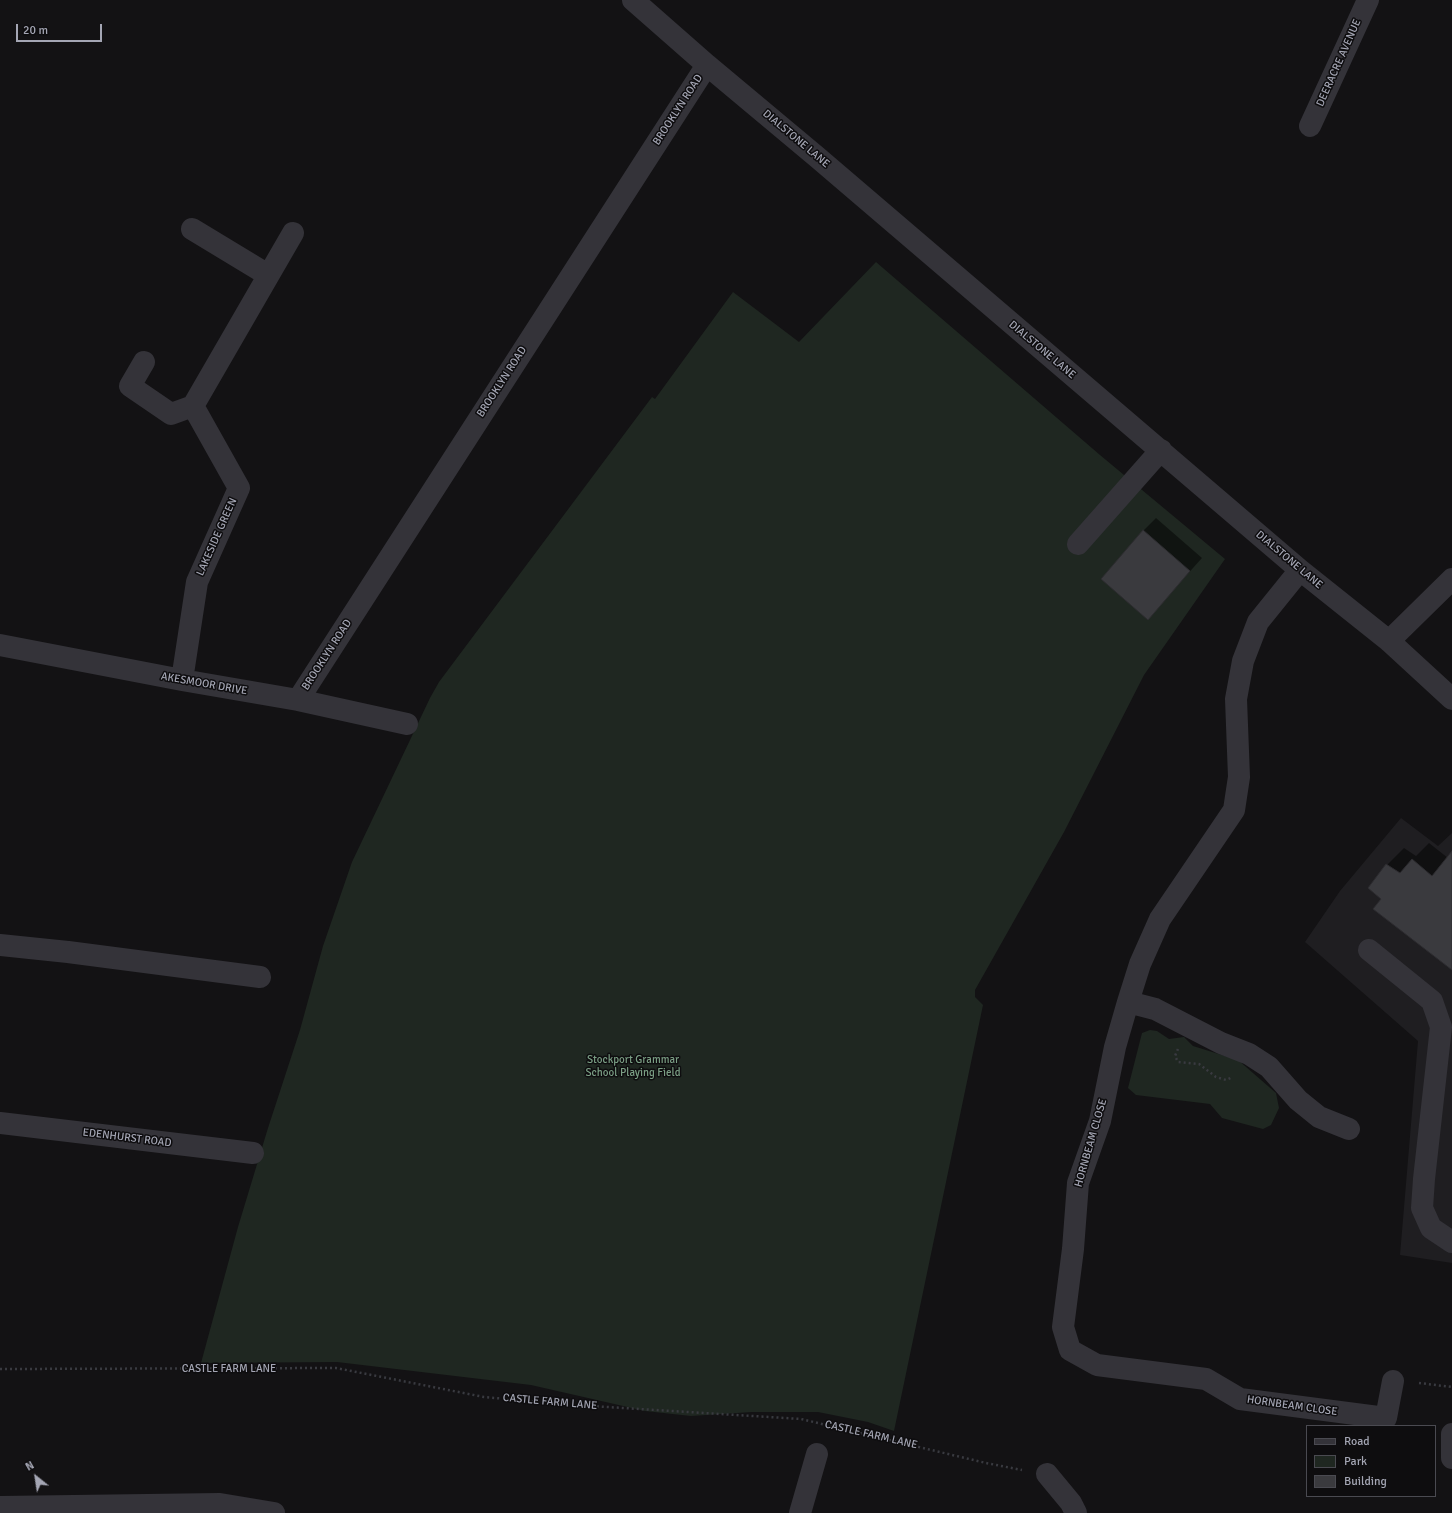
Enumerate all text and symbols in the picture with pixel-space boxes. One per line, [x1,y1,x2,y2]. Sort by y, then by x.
scale bar [18,16,104,42]
street label: DEERACRE AVENUE [1314,17,1364,109]
text: 20 m [23,23,48,38]
street label: BROOKLYN ROAD [650,72,706,148]
street label: DIALSTONE LANE [760,107,832,171]
street label: DIALSTONE LANE [1006,318,1078,382]
street label: BROOKLYN ROAD [474,344,530,420]
street label: LAKESIDE GREEN [194,496,240,578]
street label: DIALSTONE LANE [1253,528,1325,592]
street label: BROOKLYN ROAD [299,617,355,693]
street label: AKESMOOR DRIVE [160,670,248,698]
park label: Stockport Grammar School Playing Field [586,1053,680,1079]
street label: HORNBEAM CLOSE [1072,1097,1110,1189]
street label: EDENHURST ROAD [82,1126,172,1150]
street label: CASTLE FARM LANE [182,1362,276,1376]
street label: CASTLE FARM LANE [502,1391,598,1413]
street label: HORNBEAM CLOSE [1246,1393,1338,1419]
street label: CASTLE FARM LANE [823,1418,919,1452]
legend [1306,1425,1436,1497]
text: Road [1344,1434,1370,1449]
text: Park [1344,1454,1367,1469]
north arrow [16,1457,56,1497]
text: N [23,1459,36,1474]
text: Building [1344,1474,1387,1489]

